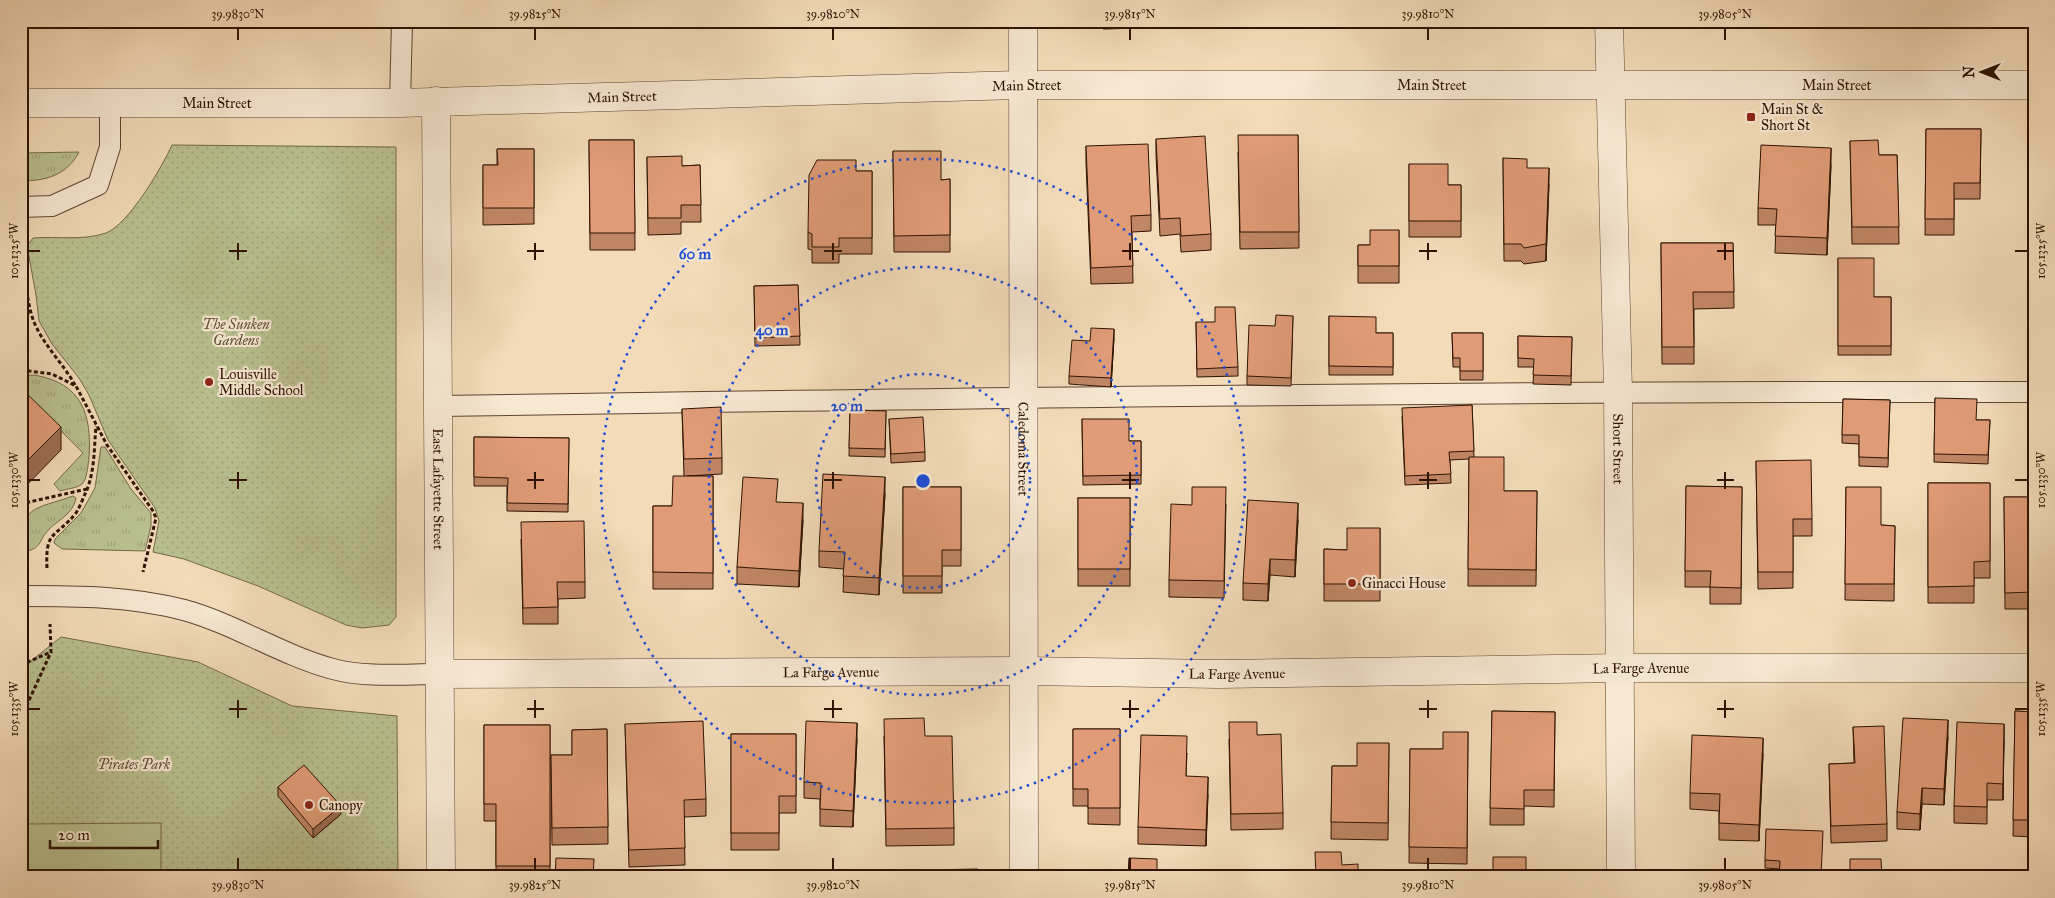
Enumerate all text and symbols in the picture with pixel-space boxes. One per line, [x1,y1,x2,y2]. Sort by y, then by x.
text: 39.9830°N [212,7,264,21]
text: 39.9825°N [509,7,561,21]
text: 39.9820°N [806,7,860,21]
text: 39.9815°N [1104,7,1156,21]
text: 39.9810°N [1402,7,1454,21]
text: 39.9805°N [1698,7,1752,21]
north arrow [1958,48,2008,98]
text: N [1961,66,1978,78]
street label: Main Street [992,77,1062,95]
street label: Main Street [1397,77,1467,94]
street label: Main Street [1802,77,1872,94]
street label: Main Street [587,88,657,107]
street label: Main Street [182,95,252,112]
place label: Main St & Short St [1761,101,1824,134]
marker: Main St & Short St [1745,111,1757,123]
text: 105.1325°W [7,222,21,279]
text: 105.1325°W [2034,222,2048,279]
text: 60 m [679,245,712,263]
park label: The Sunken Gardens [202,316,270,349]
text: 40 m [756,321,789,340]
place label: Louisville Middle School [219,366,304,399]
marker: Louisville Middle School [203,376,215,388]
text: 20 m [831,397,863,415]
street label: Caledonia Street [1014,402,1032,496]
street label: Short Street [1609,413,1627,484]
street label: East Lafayette Street [429,428,447,550]
text: 105.1330°W [7,451,21,508]
text: 105.1330°W [2034,451,2048,508]
centre of rings [914,472,932,490]
place label: Ginacci House [1362,575,1446,592]
marker: Ginacci House [1346,577,1358,589]
street label: La Farge Avenue [1592,660,1689,677]
street label: La Farge Avenue [783,664,880,681]
street label: La Farge Avenue [1188,665,1286,683]
text: 105.1335°W [7,681,21,737]
text: 105.1335°W [2034,681,2048,737]
park label: Pirates Park [98,756,171,773]
place label: Canopy [319,797,363,814]
marker: Canopy [303,799,315,811]
scale bar [50,818,158,850]
text: 20 m [58,826,90,844]
text: 39.9830°N [212,878,264,892]
text: 39.9825°N [509,878,561,892]
text: 39.9820°N [806,878,860,892]
text: 39.9815°N [1104,878,1156,892]
text: 39.9810°N [1402,878,1454,892]
text: 39.9805°N [1698,878,1752,892]

